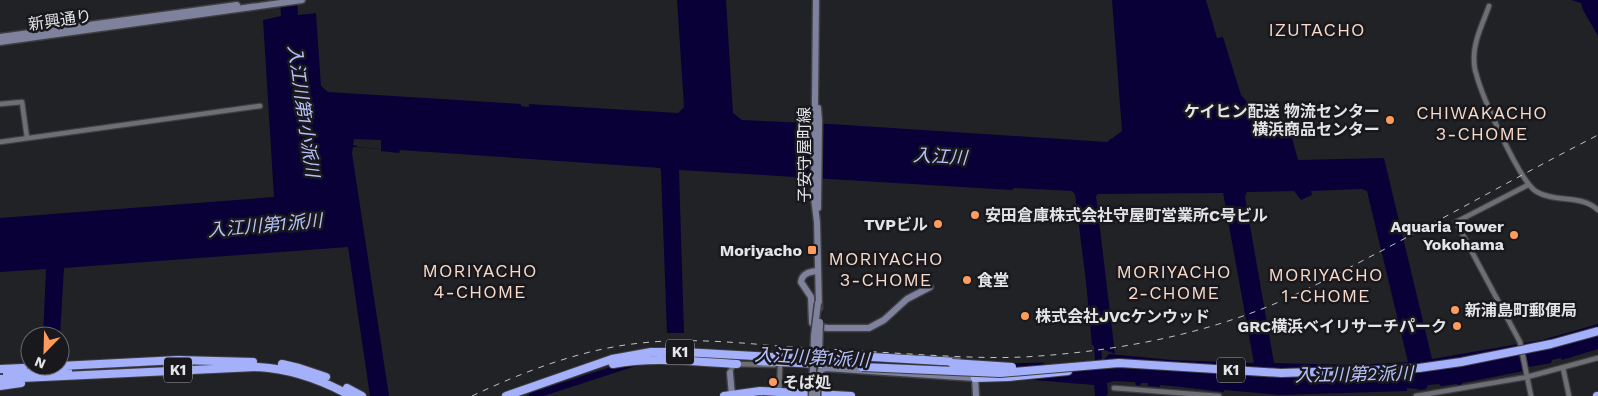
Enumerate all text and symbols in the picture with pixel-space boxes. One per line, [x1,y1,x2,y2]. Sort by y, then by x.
street label: 新興通り [27,6,93,34]
district label: IZUTACHO [1268,19,1366,40]
water label: 入江川第1小派川 [284,44,324,180]
place label: ケイヒン配送 物流センター 横浜商品センター [1184,102,1380,139]
district label: CHIWAKACHO 3-CHOME [1416,102,1548,144]
street label: 子安守屋町線 [795,107,814,203]
marker: ケイヒン配送 物流センター 横浜商品センター [1384,114,1396,126]
water label: 入江川 [912,144,970,168]
place label: 安田倉庫株式会社守屋町営業所C号ビル [985,206,1268,225]
water label: 入江川第1派川 [207,209,325,240]
marker: 安田倉庫株式会社守屋町営業所C号ビル [969,209,981,221]
place label: TVPビル [864,215,928,234]
place label: Aquaria Tower Yokohama [1391,217,1505,254]
marker: TVPビル [932,218,944,230]
marker: Aquaria Tower Yokohama [1508,229,1520,241]
place label: Moriyacho [720,241,802,260]
marker: Moriyacho [806,244,818,256]
district label: MORIYACHO 3-CHOME [829,248,943,290]
district label: MORIYACHO 4-CHOME [423,260,537,302]
district label: MORIYACHO 2-CHOME [1117,261,1231,303]
district label: MORIYACHO 1-CHOME [1269,264,1383,306]
place label: 食堂 [977,271,1009,290]
marker: 食堂 [961,274,973,286]
place label: 新浦島町郵便局 [1465,301,1577,320]
marker: 新浦島町郵便局 [1449,304,1461,316]
place label: 株式会社JVCケンウッド [1035,307,1210,326]
marker: 株式会社JVCケンウッド [1019,310,1031,322]
place label: GRC横浜ベイリサーチパーク [1238,317,1447,336]
marker: GRC横浜ベイリサーチパーク [1451,320,1463,332]
north arrow [20,326,70,376]
road number: K1 [666,340,694,364]
water label: 入江川第1派川 [754,344,872,371]
text: N [32,354,48,372]
road number: K1 [164,358,192,382]
road number: K1 [1217,358,1245,382]
water label: 入江川第2派川 [1295,362,1415,386]
place label: そば処 [783,373,831,392]
marker: そば処 [767,376,779,388]

